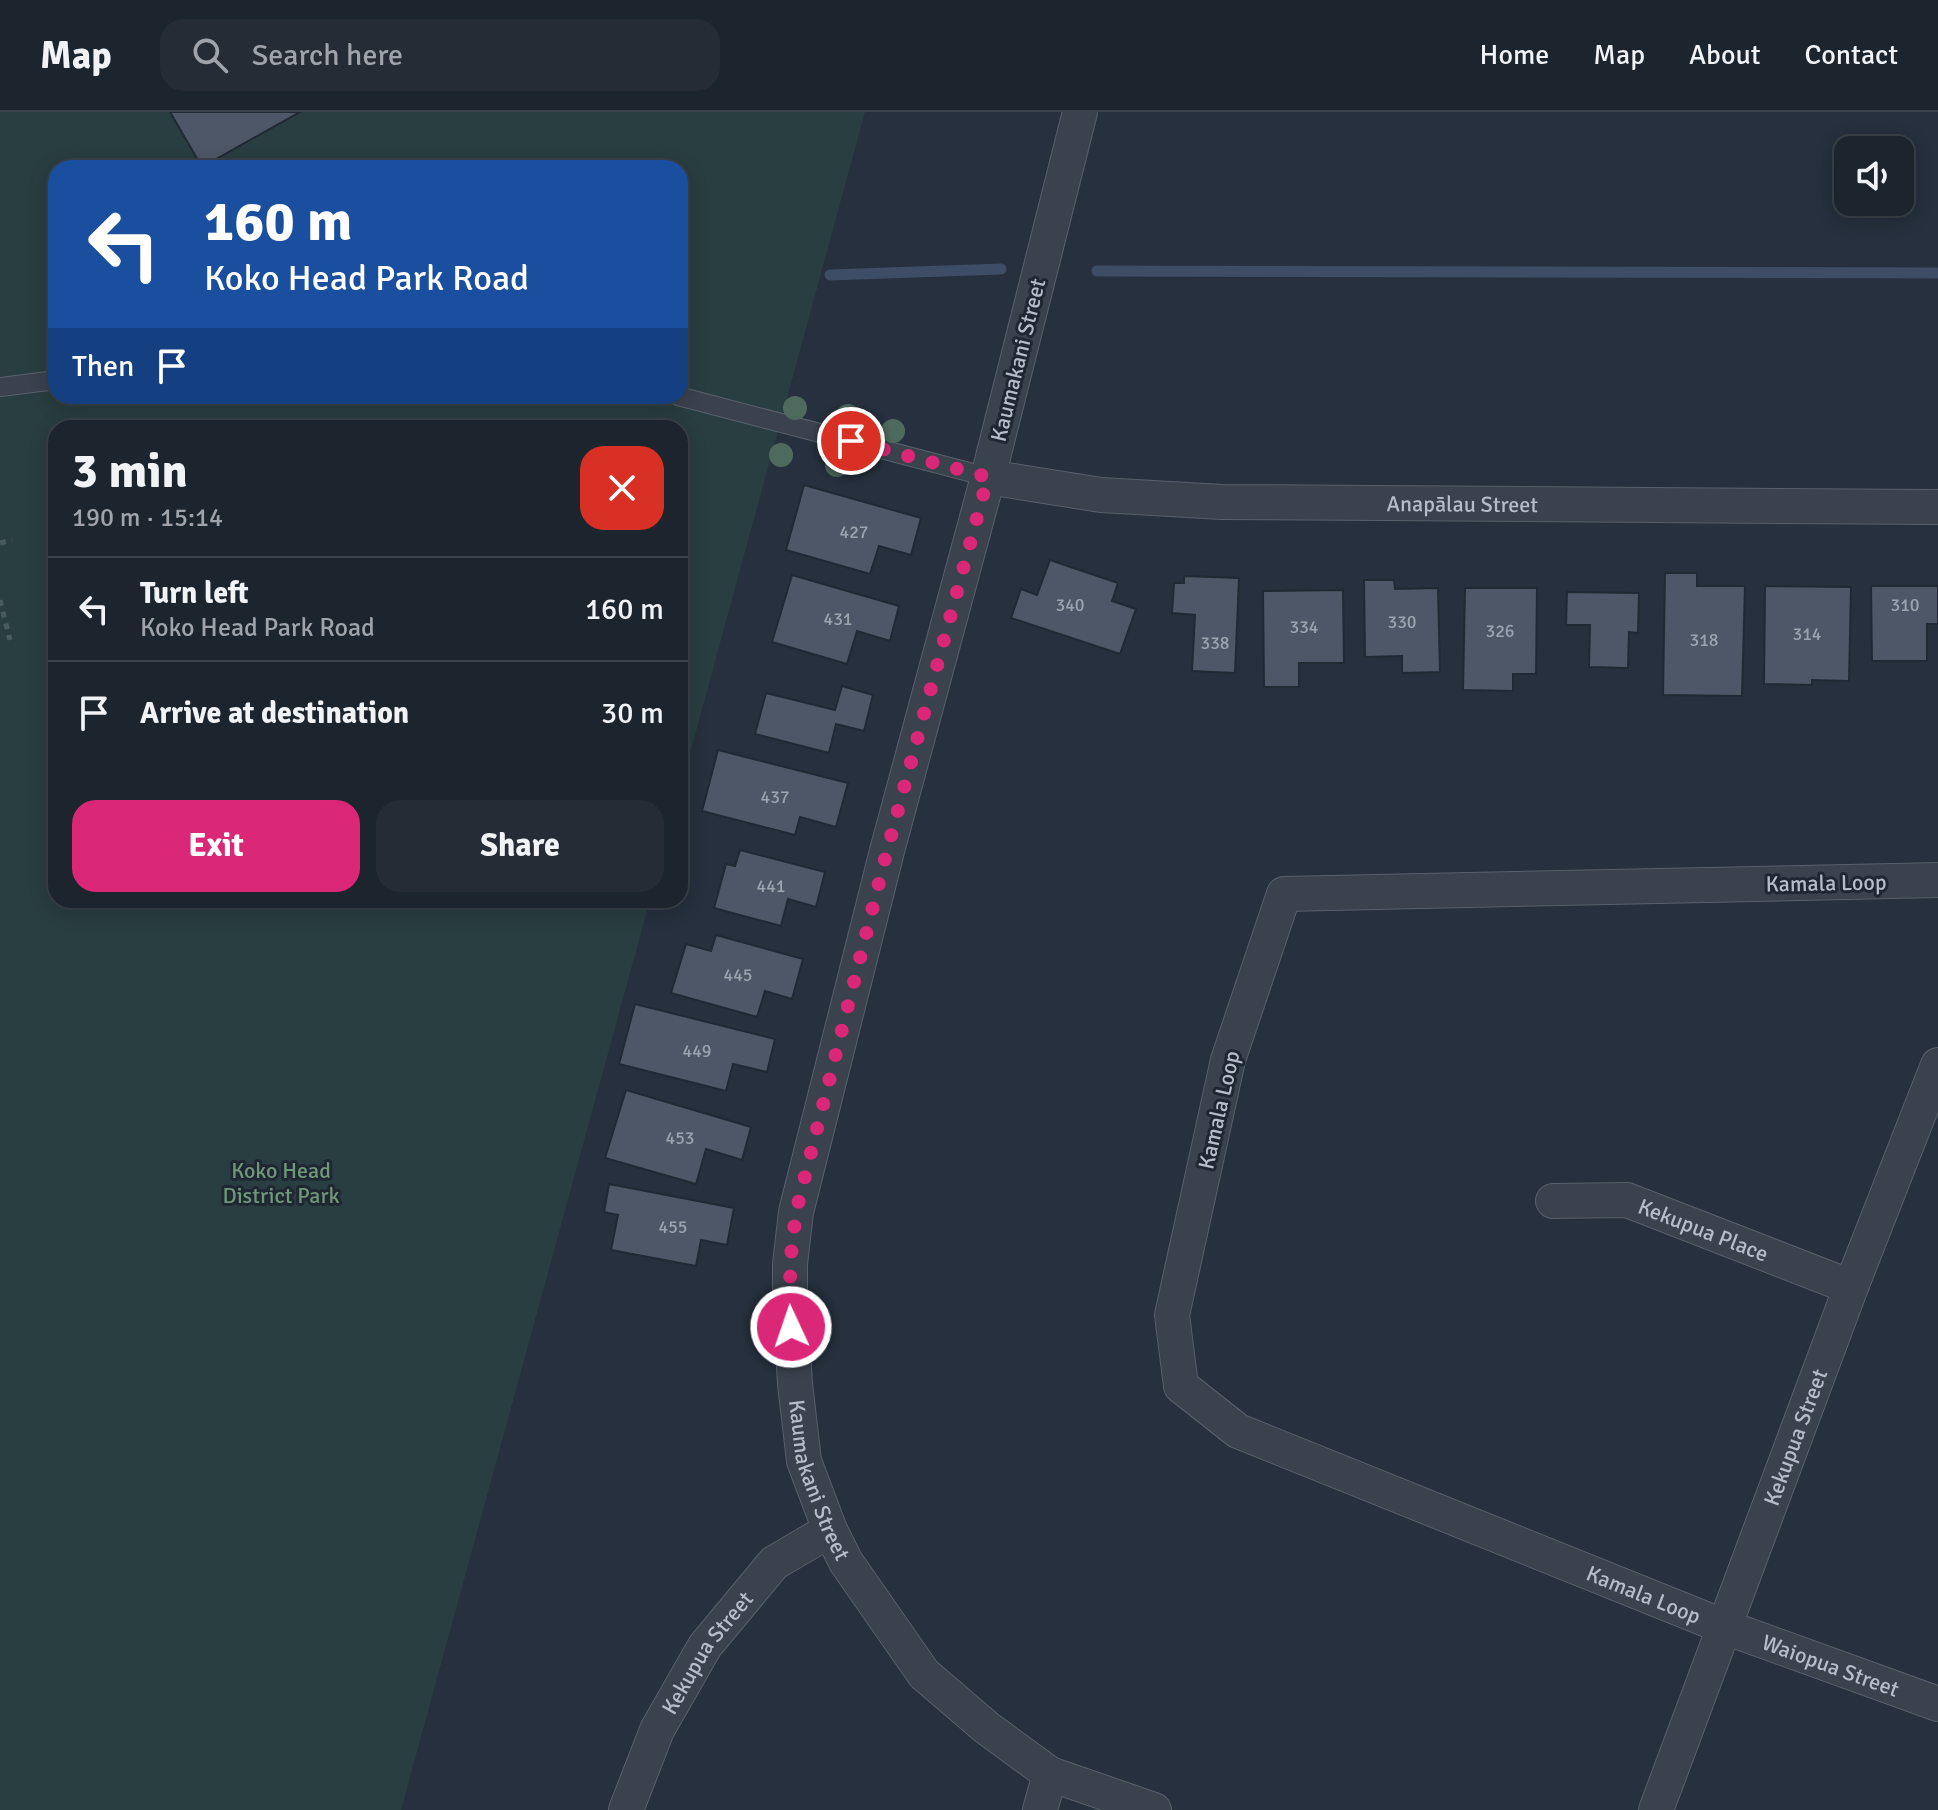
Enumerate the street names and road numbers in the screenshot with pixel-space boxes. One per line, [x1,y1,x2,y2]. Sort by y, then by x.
street label: Kaumakani Street [985,275,1051,444]
street label: Anapālau Street [1387,490,1538,518]
street label: Kamala Loop [1765,868,1887,898]
street label: Kamala Loop [1192,1048,1246,1172]
street label: Kekupua Place [1634,1192,1772,1267]
street label: Kekupua Street [1757,1365,1833,1509]
street label: Kaumakani Street [783,1398,856,1565]
street label: Kamala Loop [1583,1559,1705,1629]
street label: Kekupua Street [655,1585,759,1719]
street label: Waiopua Street [1759,1628,1903,1702]

